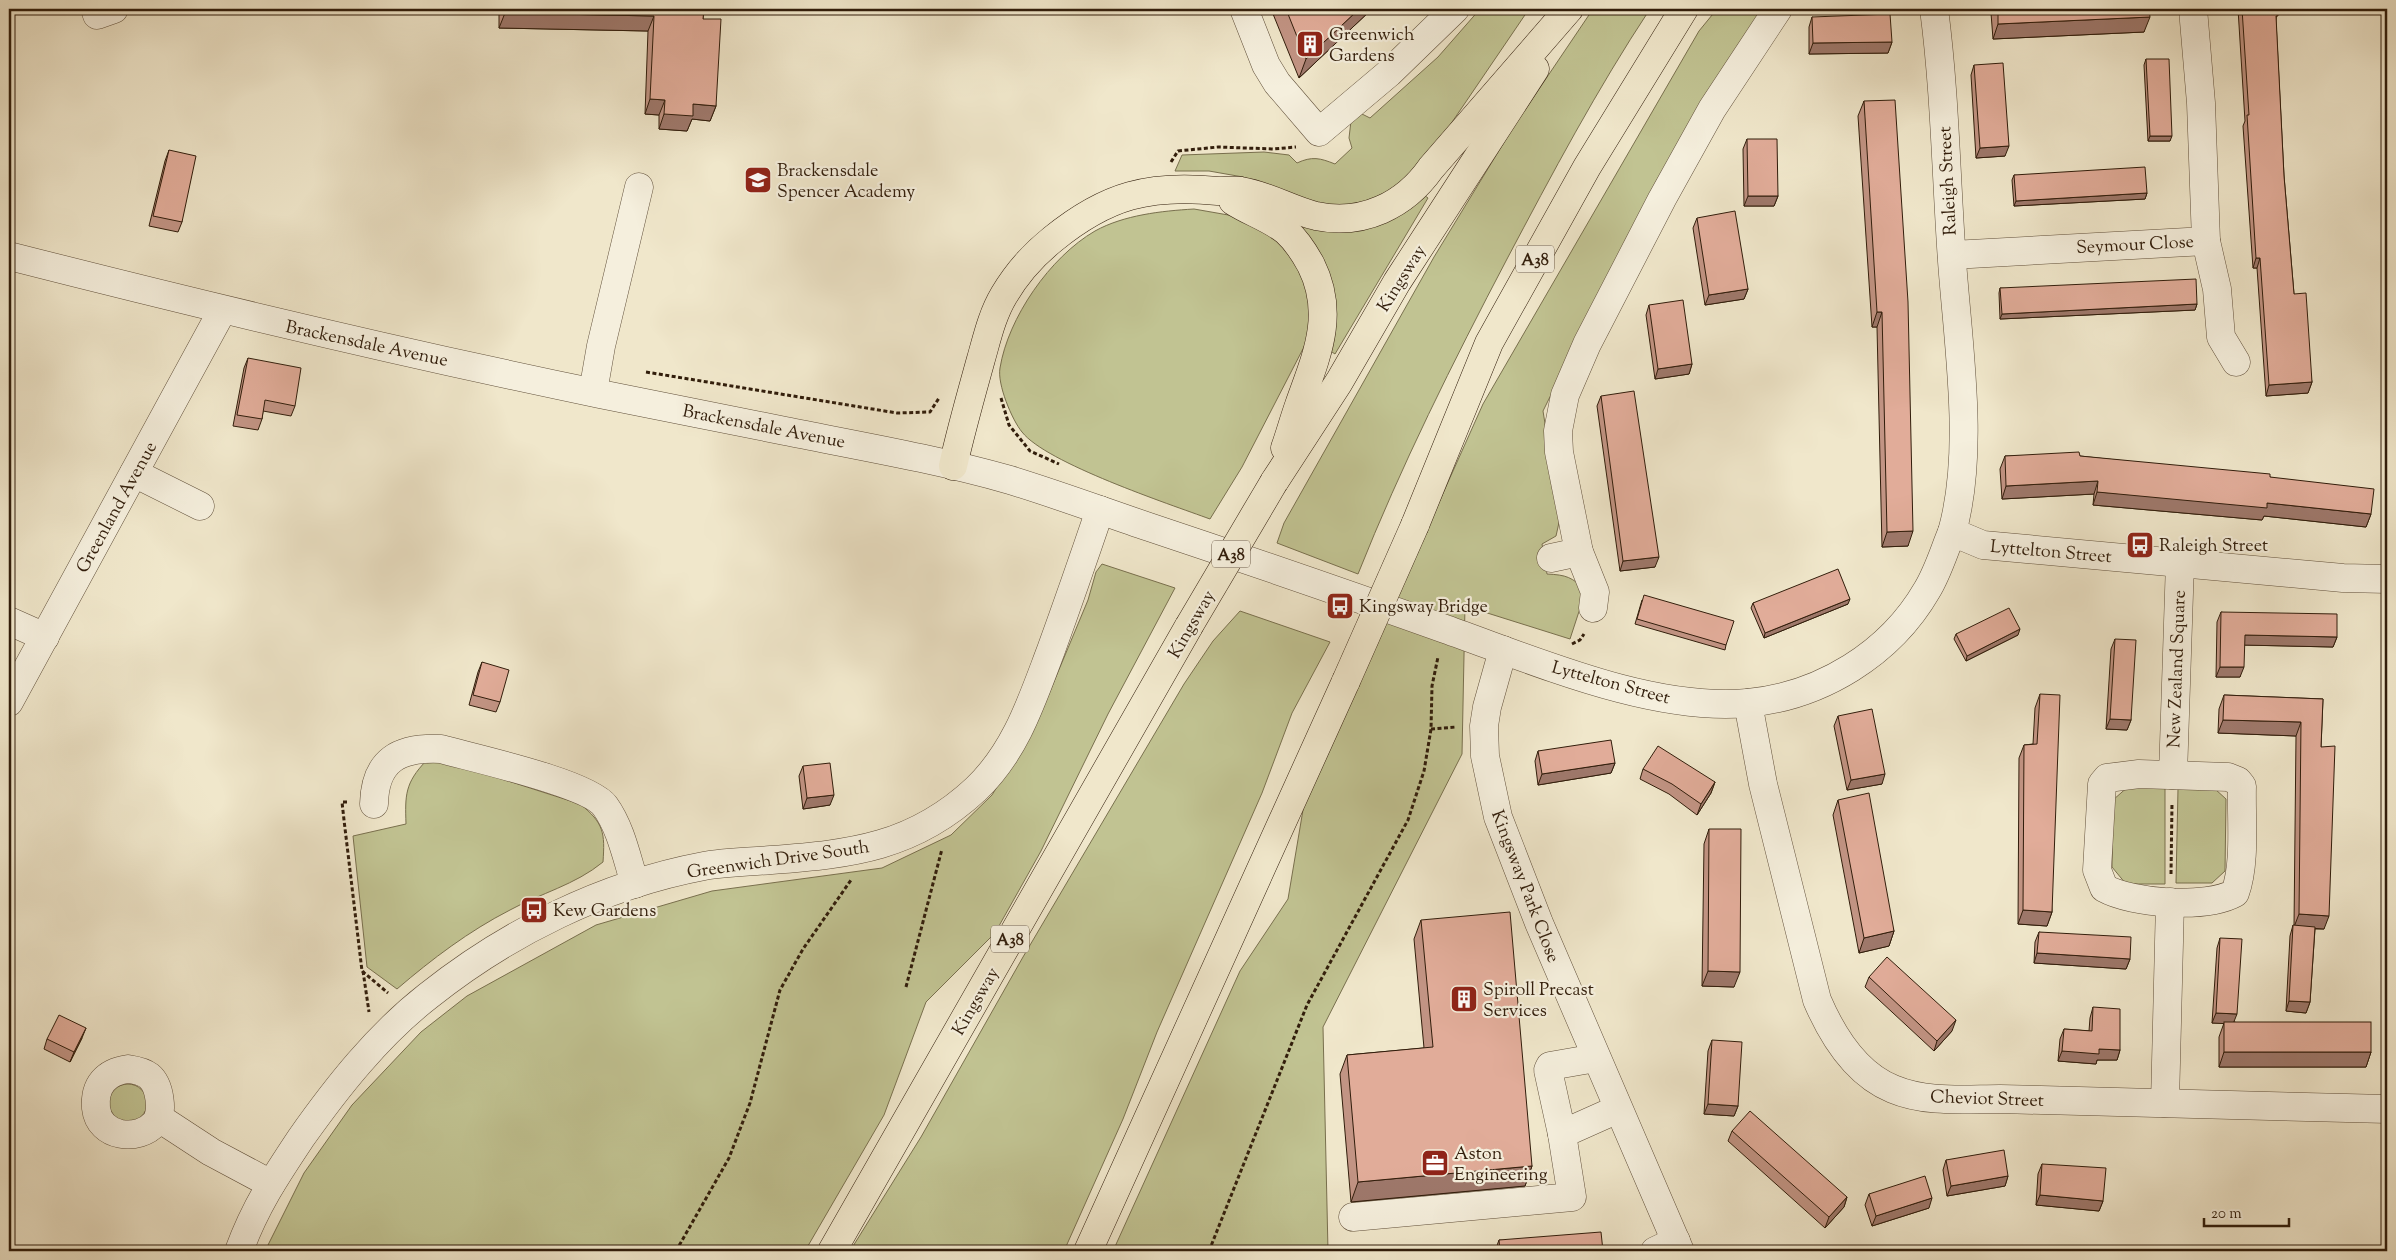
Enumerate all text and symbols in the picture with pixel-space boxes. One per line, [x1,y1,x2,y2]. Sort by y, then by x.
place label: Greenwich Gardens [1329,23,1415,70]
building icon: Greenwich Gardens [1295,29,1325,59]
street label: Raleigh Street [1933,126,1965,236]
place label: Brackensdale Spencer Academy [777,159,915,206]
school or university icon: Brackensdale Spencer Academy [743,165,773,195]
street label: Seymour Close [2076,230,2195,262]
street label: Kingsway [1372,240,1434,318]
road number: A38 [1516,245,1554,272]
street label: Brackensdale Avenue [283,315,450,375]
street label: Brackensdale Avenue [680,399,847,457]
street label: Greenland Avenue [71,437,165,578]
bus stop icon: Raleigh Street [2125,530,2155,560]
place label: Raleigh Street [2159,534,2268,560]
street label: Lyttelton Street [1989,535,2113,571]
road number: A38 [1212,540,1250,568]
street label: Kingsway [1163,586,1223,664]
street label: New Zealand Square [2162,590,2194,749]
bus stop icon: Kingsway Bridge [1325,591,1355,621]
place label: Kingsway Bridge [1359,595,1488,621]
street label: Lyttelton Street [1548,656,1673,712]
street label: Kingsway Park Close [1483,807,1565,967]
street label: Greenwich Drive South [685,835,872,887]
bus stop icon: Kew Gardens [519,895,549,925]
place label: Kew Gardens [553,899,656,925]
road number: A38 [991,926,1029,952]
street label: Kingsway [947,963,1007,1041]
place label: Spiroll Precast Services [1483,978,1594,1025]
building icon: Spiroll Precast Services [1449,984,1479,1014]
street label: Cheviot Street [1930,1085,2044,1115]
place label: Aston Engineering [1454,1142,1548,1189]
office icon: Aston Engineering [1420,1148,1450,1178]
scale bar [2204,1195,2288,1227]
text: 20 m [2211,1204,2242,1225]

